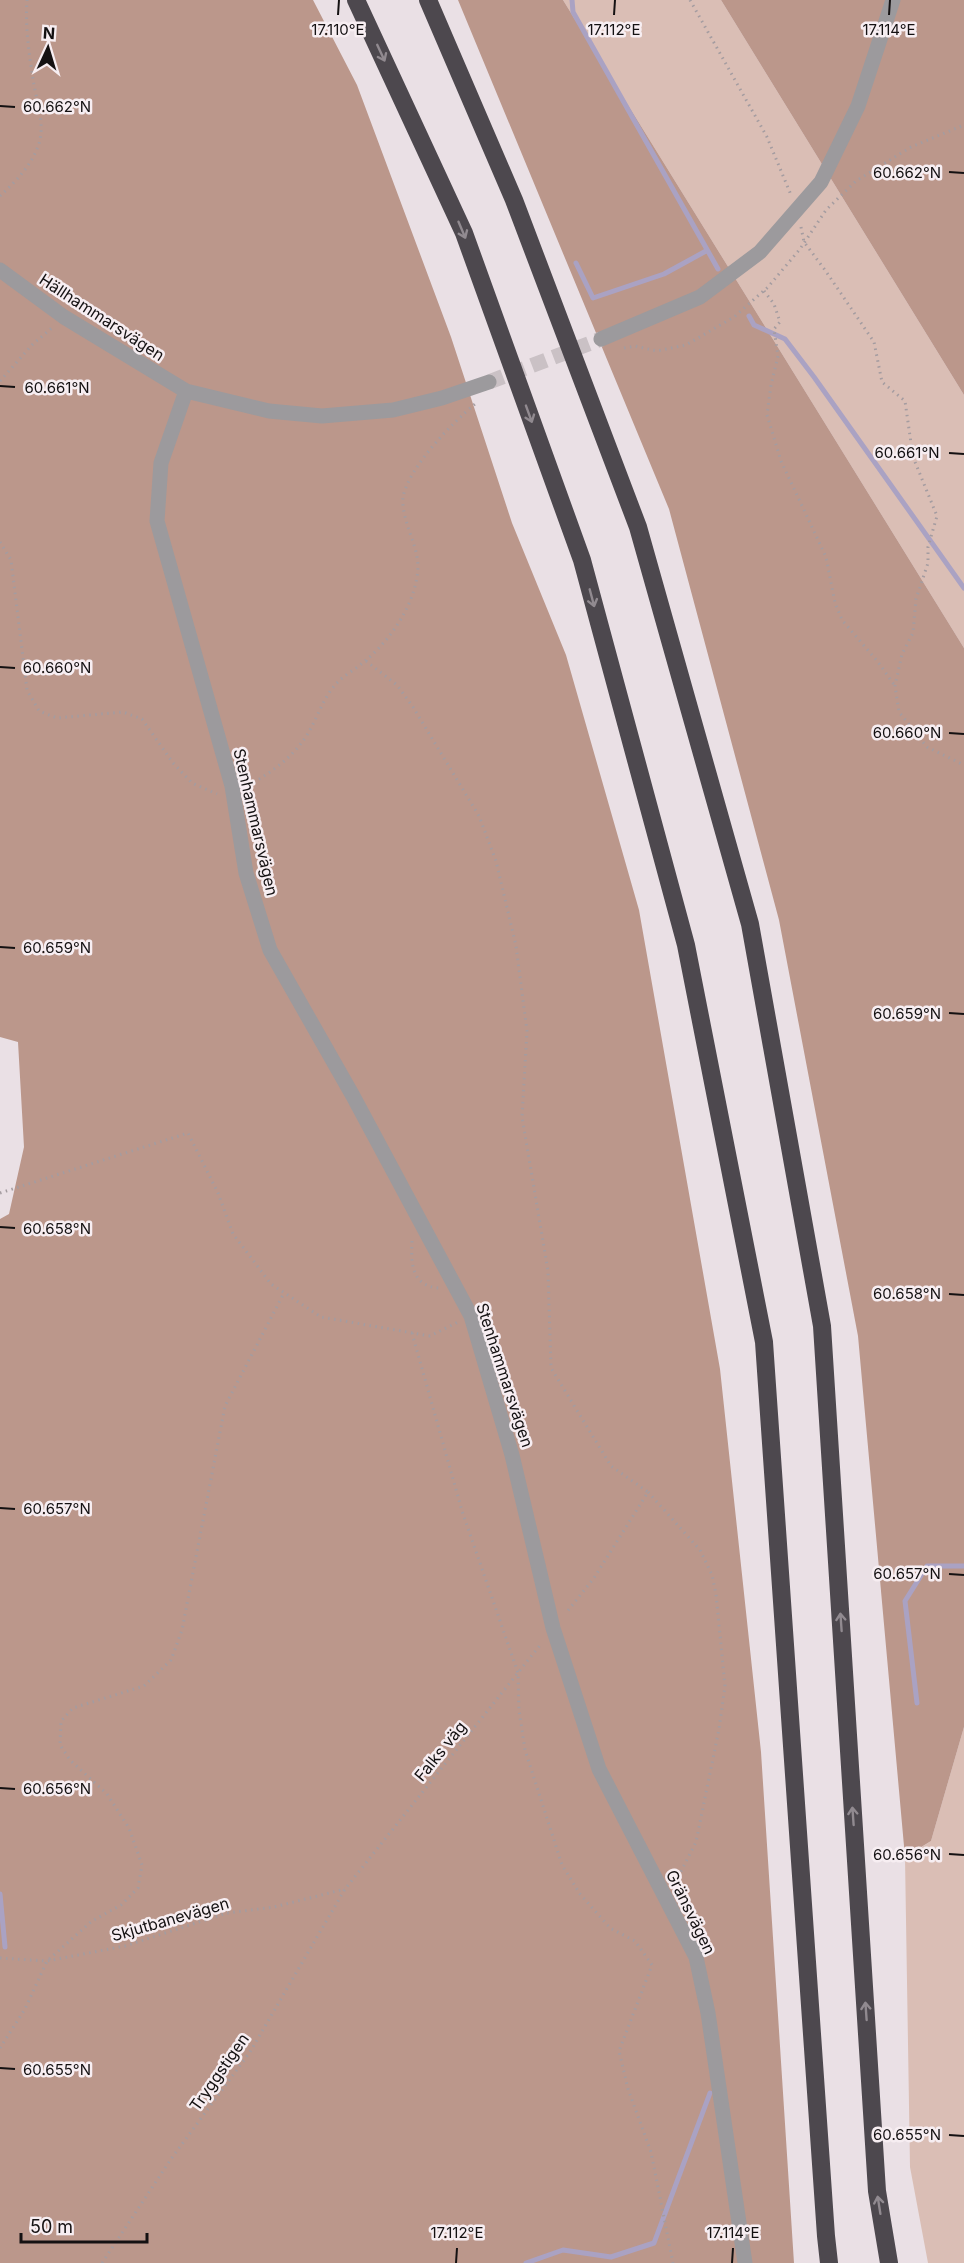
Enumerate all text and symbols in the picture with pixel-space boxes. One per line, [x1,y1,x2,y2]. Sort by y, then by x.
north arrow [18,18,78,78]
text: 17.110°E [311,20,365,39]
text: 17.112°E [588,20,640,39]
text: 17.114°E [862,20,916,39]
text: N [42,23,56,43]
one-way arrow [376,44,387,62]
text: 60.662°N [23,97,91,116]
text: 60.662°N [873,163,941,182]
one-way arrow [457,221,468,239]
street label: Hällhammarsvägen [36,269,168,365]
text: 60.661°N [24,378,90,397]
one-way arrow [524,404,535,422]
text: 60.661°N [874,443,940,462]
one-way arrow [587,588,598,607]
text: 60.660°N [23,658,91,677]
text: 60.660°N [873,723,941,742]
street label: Stenhammarsvägen [229,746,283,898]
text: 60.659°N [23,938,91,957]
text: 60.659°N [873,1004,941,1023]
text: 60.658°N [23,1219,91,1238]
text: 60.658°N [873,1284,941,1303]
street label: Stenhammarsvägen [472,1300,538,1450]
text: 60.657°N [23,1499,91,1518]
text: 60.657°N [873,1564,941,1583]
one-way arrow [835,1612,846,1632]
street label: Falks väg [410,1717,470,1785]
text: 60.656°N [23,1779,91,1798]
one-way arrow [847,1807,858,1827]
text: 60.656°N [873,1845,941,1864]
street label: Gränsvägen [662,1867,720,1957]
street label: Skjutbanevägen [109,1893,231,1945]
one-way arrow [860,2001,871,2021]
street label: Tryggstigen [185,2029,253,2115]
text: 60.655°N [23,2060,91,2079]
text: 60.655°N [873,2125,941,2144]
one-way arrow [874,2196,885,2216]
scale bar [21,2206,147,2244]
text: 50 m [30,2216,73,2237]
text: 17.112°E [431,2223,483,2242]
text: 17.114°E [706,2223,760,2242]

